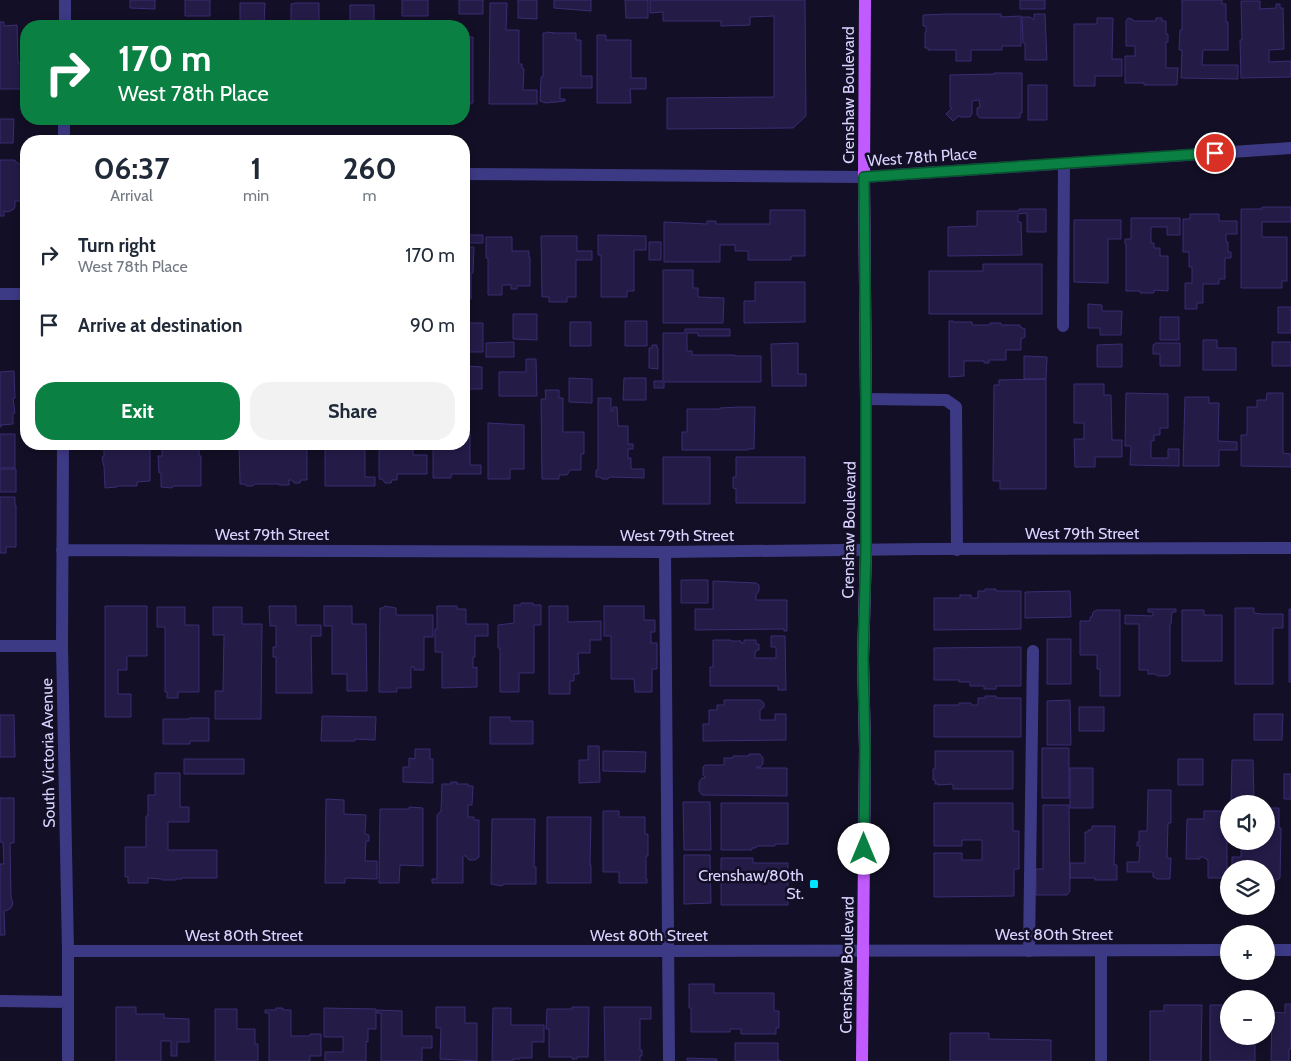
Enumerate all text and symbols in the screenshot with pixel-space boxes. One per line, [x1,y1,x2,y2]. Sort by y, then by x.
street label: Crenshaw Boulevard [839,26,858,164]
text: 170 m [118,37,211,80]
icon: right [35,40,100,105]
text: West 78th Place [118,80,269,107]
pin [1194,132,1236,174]
icon: arrive [1201,139,1229,167]
street label: West 78th Place [867,144,977,170]
text: 06:37 [93,150,170,187]
text: 1 [251,150,262,187]
text: 260 [343,150,397,187]
text: Arrival [110,186,153,205]
text: min [243,186,269,205]
text: m [363,186,377,205]
text: Turn right [78,234,156,257]
icon: right [35,241,63,269]
text: 170 m [405,244,455,267]
text: West 78th Place [78,257,188,276]
icon: arrive [35,311,63,339]
text: Arrive at destination [78,314,242,337]
text: 90 m [410,314,455,337]
button: Exit [35,382,240,440]
button: Share [250,382,455,440]
street label: Crenshaw Boulevard [838,461,860,599]
street label: West 79th Street [1025,524,1140,543]
street label: West 79th Street [215,525,330,544]
street label: West 79th Street [620,526,735,545]
street label: South Victoria Avenue [37,678,59,828]
map controls [1220,795,1275,1045]
button: sound [1220,795,1275,850]
position arrow [837,822,889,874]
button: layers [1220,860,1275,915]
place label: Crenshaw/80th St. [698,866,804,903]
marker: Crenshaw/80th St. [808,878,820,890]
street label: Crenshaw Boulevard [836,896,858,1034]
street label: West 80th Street [995,925,1114,944]
button: + [1220,925,1275,980]
street label: West 80th Street [185,926,304,945]
street label: West 80th Street [590,926,709,945]
button: − [1220,990,1275,1045]

